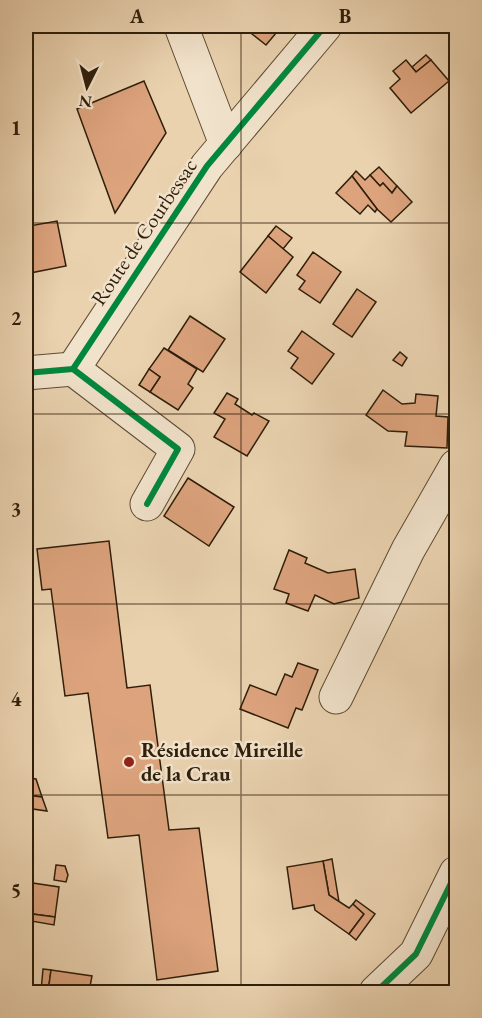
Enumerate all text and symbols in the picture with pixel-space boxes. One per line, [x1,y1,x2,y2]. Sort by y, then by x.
text: A [129,3,145,29]
text: B [339,3,351,29]
north arrow [57,57,117,117]
text: N [78,90,93,113]
text: 1 [11,115,21,141]
street label: Route de Courbessac [84,153,203,310]
text: 2 [11,305,22,331]
text: 3 [11,496,21,522]
text: 4 [11,686,22,712]
place label: Résidence Mireille de la Crau [141,736,303,787]
marker: Résidence Mireille de la Crau [122,755,136,769]
text: 5 [11,877,21,903]

